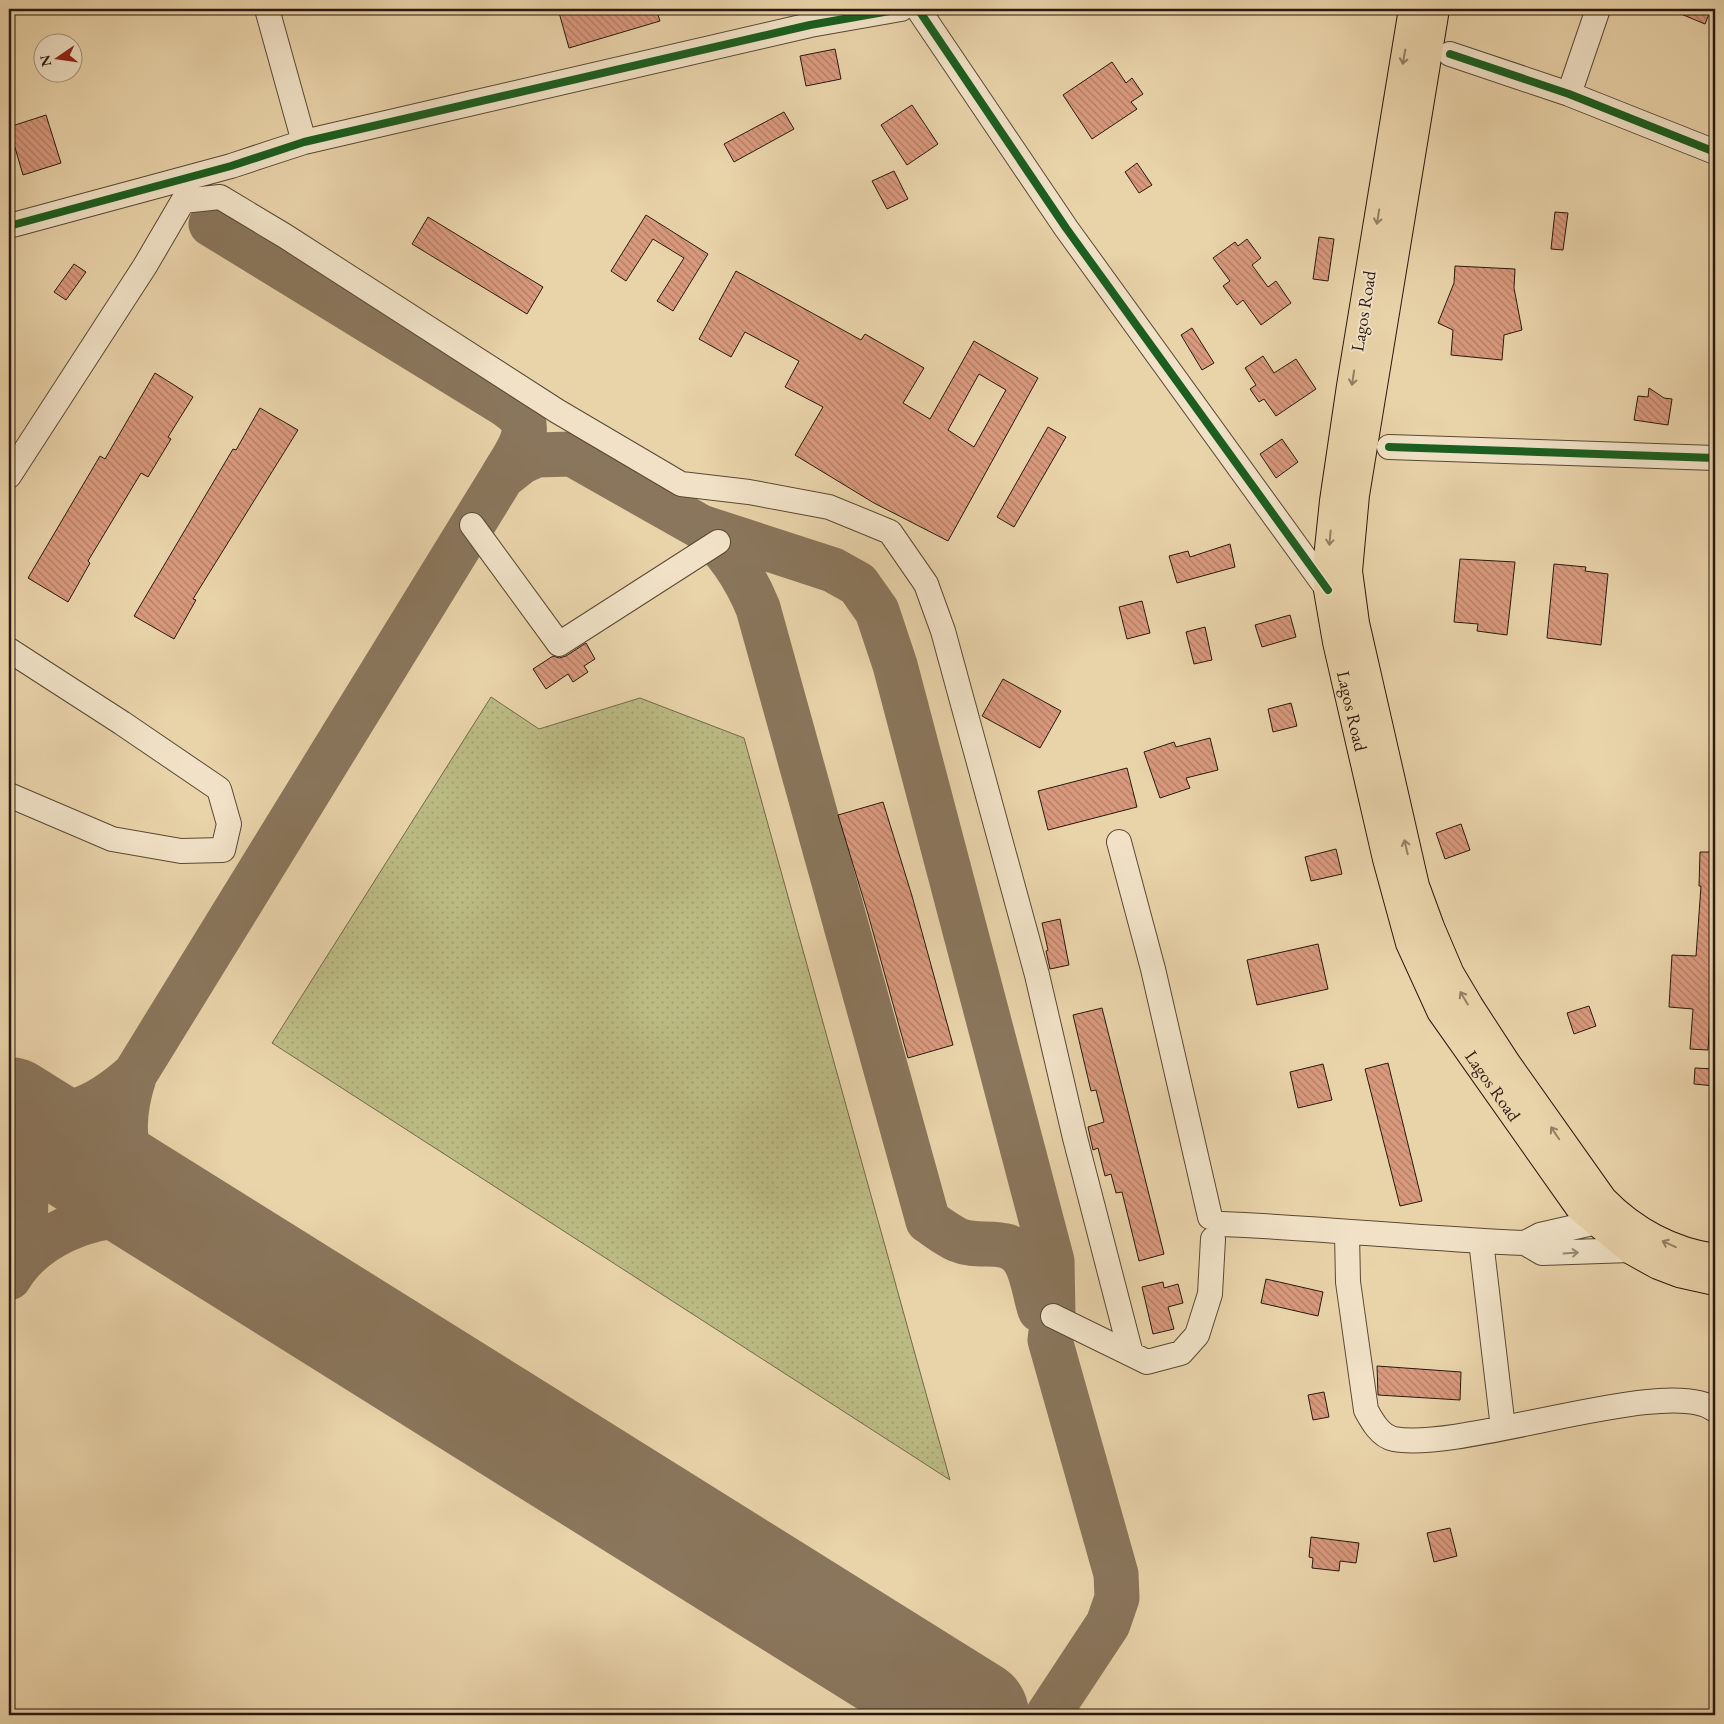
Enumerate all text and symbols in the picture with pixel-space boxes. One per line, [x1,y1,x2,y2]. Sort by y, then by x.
north arrow [32,32,82,82]
one-way arrow [1399,48,1409,64]
text: N [35,53,55,68]
one-way arrow [1372,209,1382,225]
street label: Lagos Road [1345,268,1381,353]
one-way arrow [1347,369,1357,385]
one-way arrow [1325,530,1334,546]
street label: Lagos Road [1332,668,1373,754]
one-way arrow [1401,840,1410,856]
one-way arrow [1459,992,1469,1006]
street label: Lagos Road [1461,1045,1527,1126]
one-way arrow [1550,1126,1560,1140]
one-way arrow [1661,1239,1676,1248]
one-way arrow [1563,1249,1579,1258]

